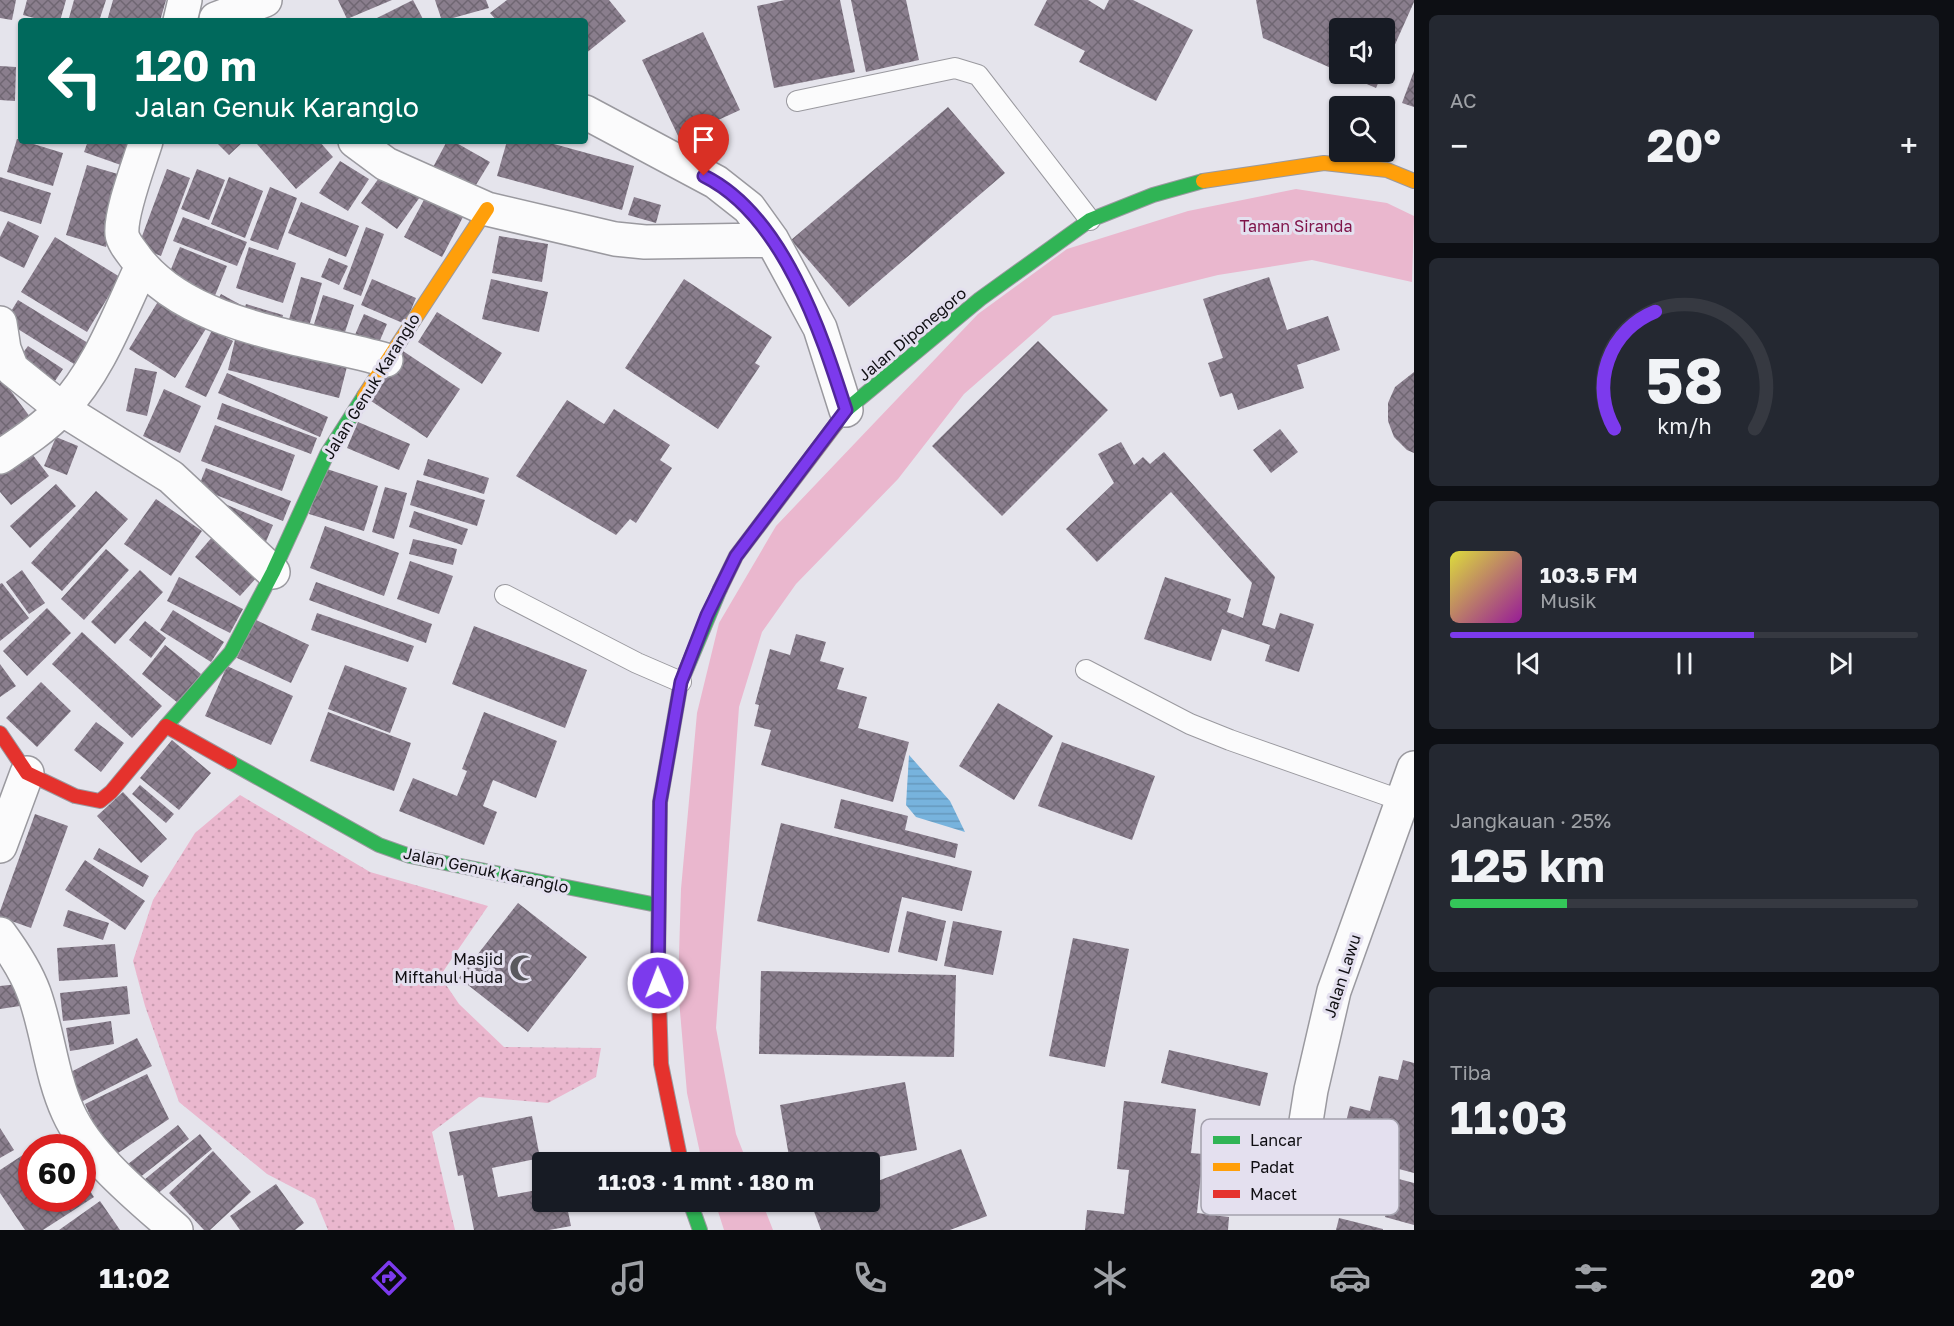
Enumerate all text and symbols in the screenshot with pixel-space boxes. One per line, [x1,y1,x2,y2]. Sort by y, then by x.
map controls [1329,18,1395,162]
button: sound [1329,18,1395,84]
text: 120 m [135,40,257,90]
icon: left [36,42,114,120]
text: AC [1450,88,1477,112]
text: Jalan Genuk Karanglo [135,91,419,123]
button: search [1329,96,1395,162]
pin [678,114,729,176]
text: 20° [1647,118,1721,172]
icon: arrive [687,123,720,156]
text: − [1450,126,1468,165]
text: + [1900,126,1918,165]
park label: Taman Siranda [1240,216,1352,236]
street label: Jalan Diponegoro [854,283,970,385]
street label: Jalan Genuk Karanglo [318,309,424,463]
text: 58 [1645,342,1723,417]
text: km/h [1657,413,1711,439]
text: 103.5 FM [1540,561,1638,588]
text: Musik [1540,588,1597,612]
icon: previous [1512,647,1545,680]
icon: pause [1668,647,1701,680]
icon: next [1824,647,1857,680]
text: Jangkauan · 25% [1450,808,1611,832]
text: 125 km [1450,838,1605,892]
street label: Jalan Genuk Karanglo [402,843,570,897]
street label: Jalan Lawu [1319,932,1365,1020]
place label: Masjid Miftahul Huda [394,949,503,987]
position arrow [626,951,690,1015]
mosque icon: Masjid Miftahul Huda [508,953,538,983]
text: Tiba [1450,1060,1491,1084]
text: 11:03 [1450,1090,1567,1144]
legend [1201,1119,1399,1215]
text: Lancar [1250,1130,1302,1150]
speed limit sign: 60 [18,1134,96,1212]
text: Padat [1250,1157,1294,1177]
text: 11:03 · 1 mnt · 180 m [598,1168,814,1195]
text: Macet [1250,1184,1297,1204]
icon: directions [368,1257,410,1299]
icon: music [608,1257,650,1299]
icon: phone [849,1257,891,1299]
icon: climate [1089,1257,1131,1299]
icon: car [1329,1257,1371,1299]
icon: filters [1570,1257,1612,1299]
text: 11:02 [99,1262,170,1294]
text: 20° [1810,1262,1855,1294]

